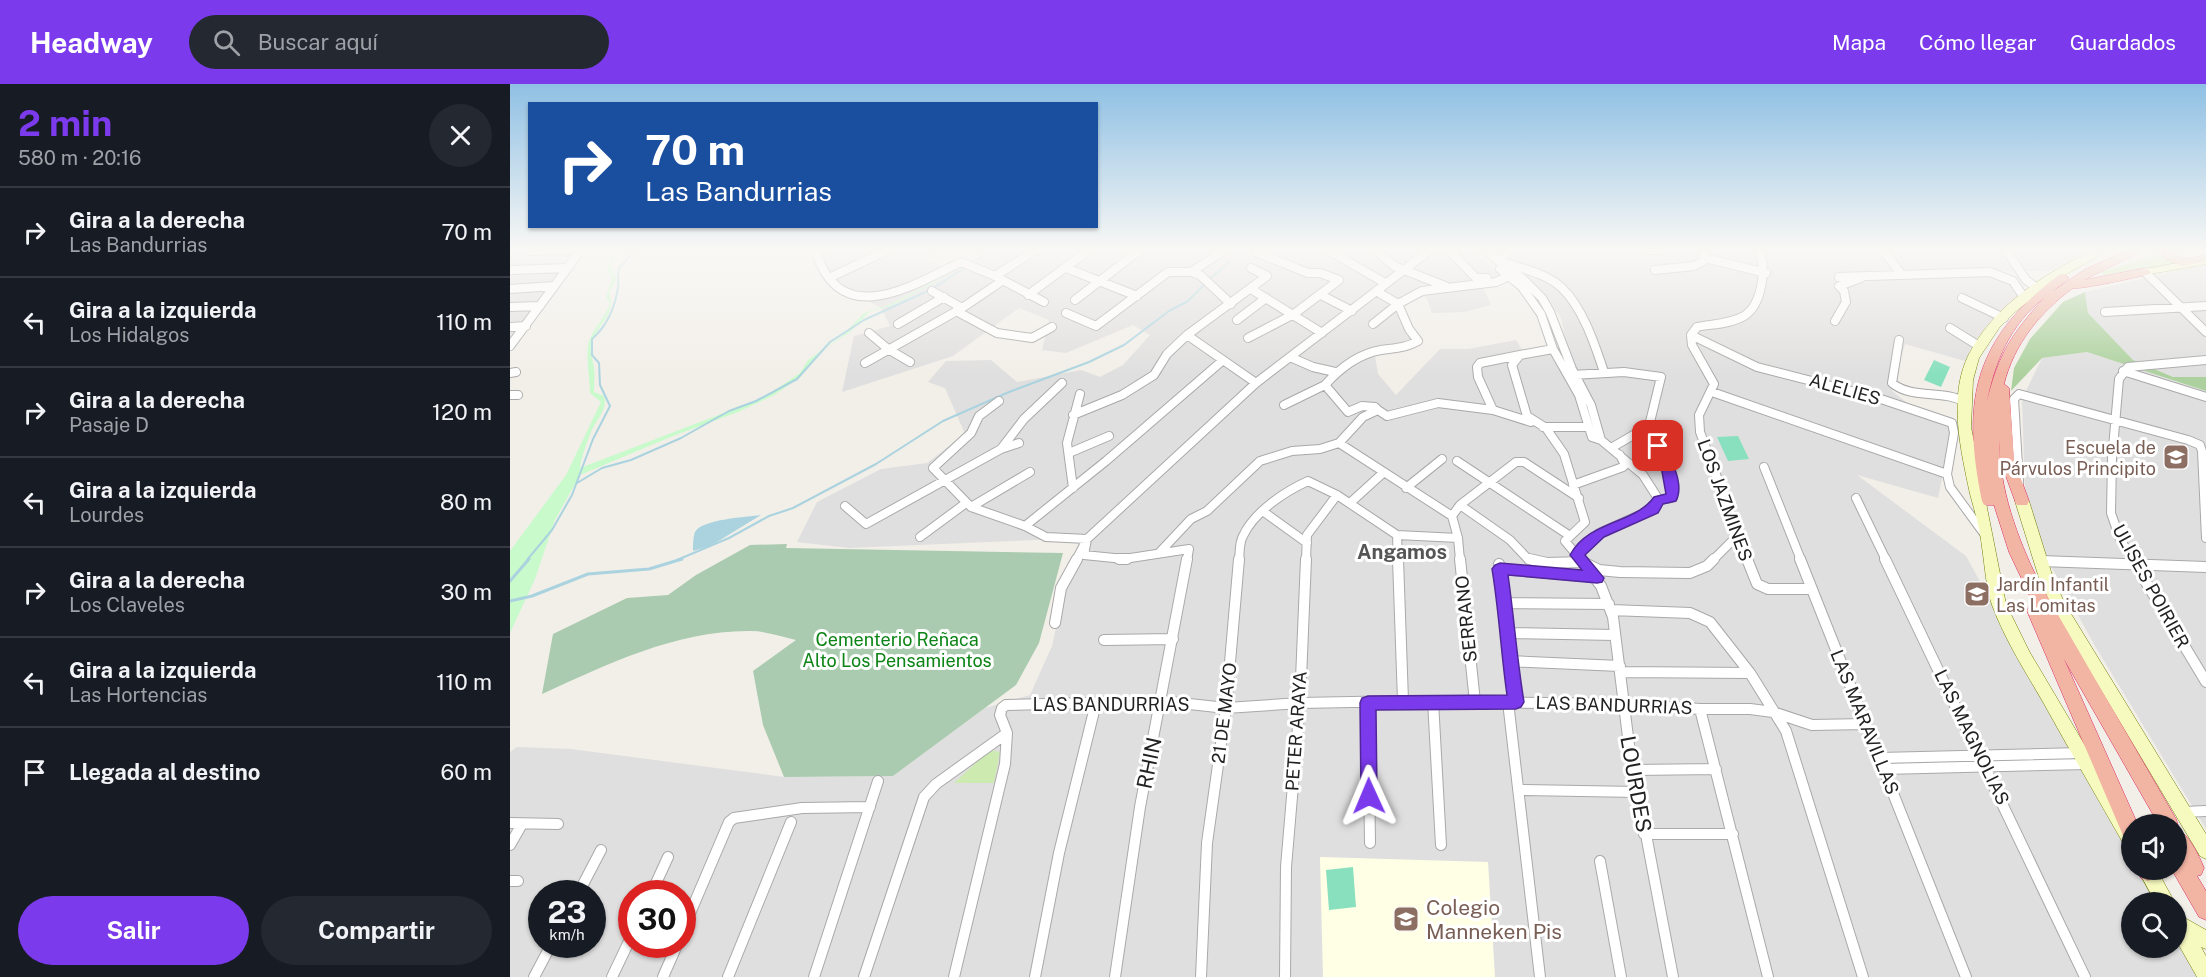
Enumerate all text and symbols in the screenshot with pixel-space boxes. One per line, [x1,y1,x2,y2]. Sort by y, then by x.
search box [189,15,609,69]
text: Headway [30,26,153,59]
icon: search [210,26,243,59]
text: Buscar aquí [258,29,378,55]
text: Mapa [1832,30,1886,55]
text: Cómo llegar [1919,30,2037,55]
text: Guardados [2070,30,2176,55]
text: 2 min [18,102,112,144]
button: close [429,104,492,167]
text: 70 m [645,125,745,174]
icon: right [546,126,624,204]
text: 580 m · 20:16 [18,146,141,170]
text: Las Bandurrias [645,175,832,207]
text: Gira a la derecha [69,207,245,233]
icon: right [18,216,51,249]
text: 70 m [441,219,492,245]
text: Las Bandurrias [69,233,207,257]
text: Gira a la izquierda [69,297,256,323]
icon: left [18,306,51,339]
text: 110 m [436,309,492,335]
text: Los Hidalgos [69,323,189,347]
street label: ALELIES [1807,369,1883,409]
text: Gira a la derecha [69,387,245,413]
icon: right [18,396,51,429]
text: 120 m [432,399,492,425]
text: Pasaje D [69,413,149,437]
pin [1632,420,1683,471]
icon: arrive [1641,429,1674,462]
street label: LOS JAZMINES [1693,436,1757,564]
place label: Escuela de Párvulos Principito [1999,437,2156,479]
school or university icon: Escuela de Párvulos Principito [2161,442,2191,472]
text: Gira a la izquierda [69,477,256,503]
icon: left [18,486,51,519]
text: 80 m [440,489,492,515]
text: Lourdes [69,503,144,527]
street label: ULISES POIRIER [2108,520,2194,652]
district label: Angamos [1357,540,1447,564]
text: Gira a la derecha [69,567,245,593]
place label: Jardín Infantil Las Lomitas [1996,574,2109,616]
street label: SERRANO [1451,575,1481,663]
icon: right [18,576,51,609]
text: 30 m [440,579,492,605]
school or university icon: Jardín Infantil Las Lomitas [1962,579,1992,609]
text: Los Claveles [69,593,185,617]
park label: Cementerio Reñaca Alto Los Pensamientos [802,629,992,671]
street label: LAS MARAVILLAS [1826,647,1904,797]
text: Gira a la izquierda [69,657,256,683]
street label: 21 DE MAYO [1207,661,1241,765]
icon: left [18,666,51,699]
street label: LAS MAGNOLIAS [1930,666,2014,808]
text: 110 m [436,669,492,695]
street label: PETER ARAYA [1281,670,1311,792]
text: Las Hortencias [69,683,207,707]
street label: LAS BANDURRIAS [1535,692,1693,718]
street label: LAS BANDURRIAS [1032,694,1190,715]
street label: LOURDES [1615,734,1657,834]
street label: RHIN [1131,735,1167,791]
icon: arrive [18,756,51,789]
text: Llegada al destino [69,759,260,785]
text: 60 m [441,759,492,785]
position arrow [1337,764,1401,828]
map controls [2121,814,2187,958]
button: sound [2121,814,2187,880]
speed limit sign: 30 [618,880,696,958]
button: search [2121,892,2187,958]
text: 23 [547,894,587,930]
place label: Colegio Manneken Pis [1426,895,1562,944]
button: Salir [18,896,249,965]
button: Compartir [261,896,492,965]
school or university icon: Colegio Manneken Pis [1391,904,1421,934]
text: km/h [549,926,585,943]

